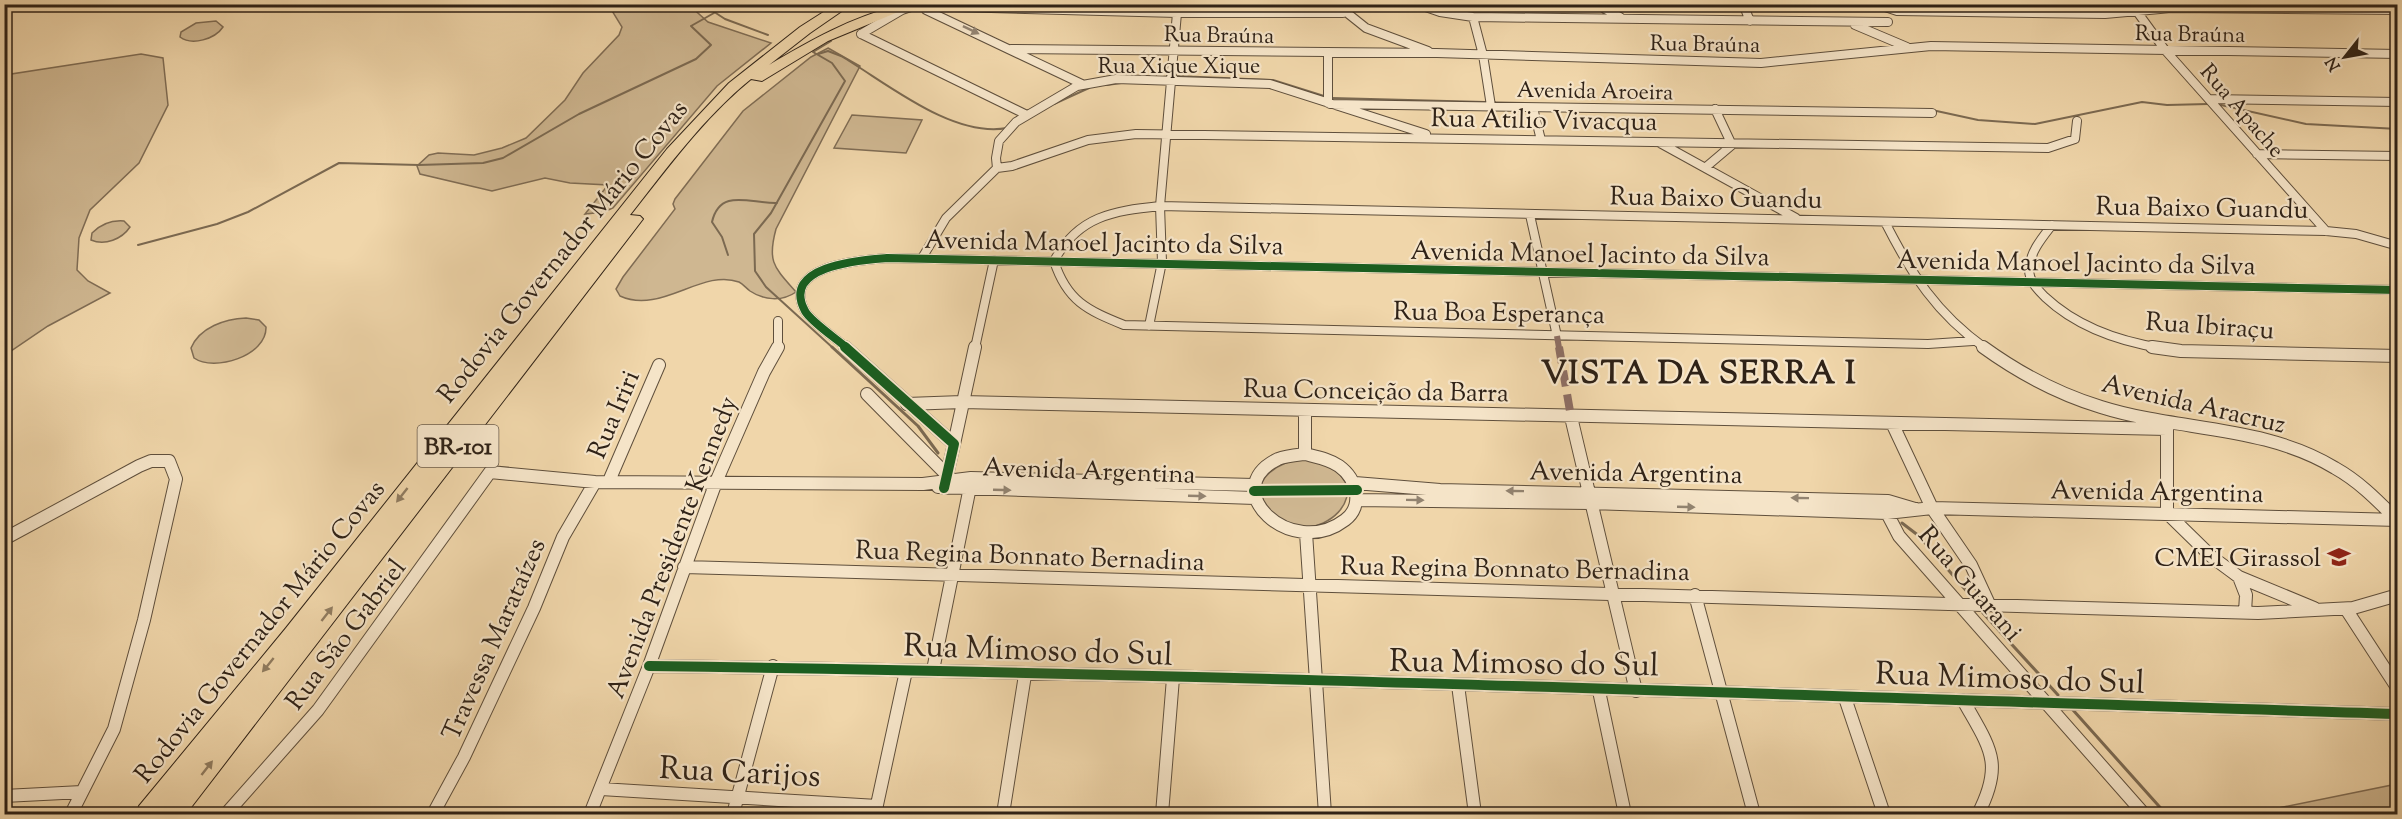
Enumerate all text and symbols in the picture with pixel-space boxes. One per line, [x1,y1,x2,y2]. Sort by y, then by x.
street label: Rua Braúna [2134,19,2245,53]
street label: Rua Braúna [1163,20,1274,54]
one-way arrow [962,25,979,34]
north arrow [2315,27,2375,87]
street label: Rua Braúna [1649,29,1760,63]
street label: Rua Xique Xique [1098,52,1260,84]
text: N [2321,52,2347,75]
street label: Rua Apache [2191,58,2291,166]
street label: Avenida Aroeira [1516,76,1674,110]
street label: Rodovia Governador Mário Covas [430,93,698,412]
street label: Rua Atilio Vivacqua [1430,101,1658,142]
street label: Rua Baixo Guandu [1609,179,1823,220]
street label: Rua Baixo Guandu [2095,189,2309,230]
street label: Avenida Manoel Jacinto da Silva [924,223,1284,266]
street label: Avenida Manoel Jacinto da Silva [1410,234,1770,277]
street label: Avenida Manoel Jacinto da Silva [1896,243,2256,286]
street label: Rua Boa Esperança [1393,294,1605,335]
street label: Rua Ibiraçu [2144,305,2275,350]
district label: VISTA DA SERRA I [1541,352,1857,398]
street label: Rua Iriri [580,365,651,465]
street label: Avenida Aracruz [2098,366,2289,445]
street label: Rua Conceição da Barra [1243,372,1509,413]
street label: Avenida Presidente Kennedy [599,391,748,704]
road number: BR-101 [418,425,498,467]
street label: Avenida Argentina [982,450,1196,495]
street label: Avenida Argentina [1529,454,1743,495]
street label: Rodovia Governador Mário Covas [127,473,395,792]
street label: Avenida Argentina [2050,473,2264,514]
one-way arrow [993,485,1012,494]
one-way arrow [396,487,409,503]
one-way arrow [1506,487,1525,496]
one-way arrow [1187,492,1206,501]
one-way arrow [1791,494,1810,503]
one-way arrow [1406,495,1425,505]
one-way arrow [1677,502,1696,511]
street label: Rua Guarani [1908,519,2030,651]
street label: Travessa Marataízes [434,533,556,747]
street label: Rua Regina Bonnato Bernadina [854,533,1205,582]
place label: CMEI Girassol [2154,541,2321,578]
school or university icon: CMEI Girassol [2326,544,2352,570]
street label: Rua Regina Bonnato Bernadina [1340,549,1690,592]
street label: Rua São Gabriel [278,552,416,719]
one-way arrow [321,607,333,622]
street label: Rua Mimoso do Sul [902,624,1173,680]
street label: Rua Mimoso do Sul [1389,640,1659,690]
street label: Rua Mimoso do Sul [1874,652,2145,708]
one-way arrow [263,657,275,672]
street label: Rua Carijos [658,747,822,801]
one-way arrow [201,760,213,775]

